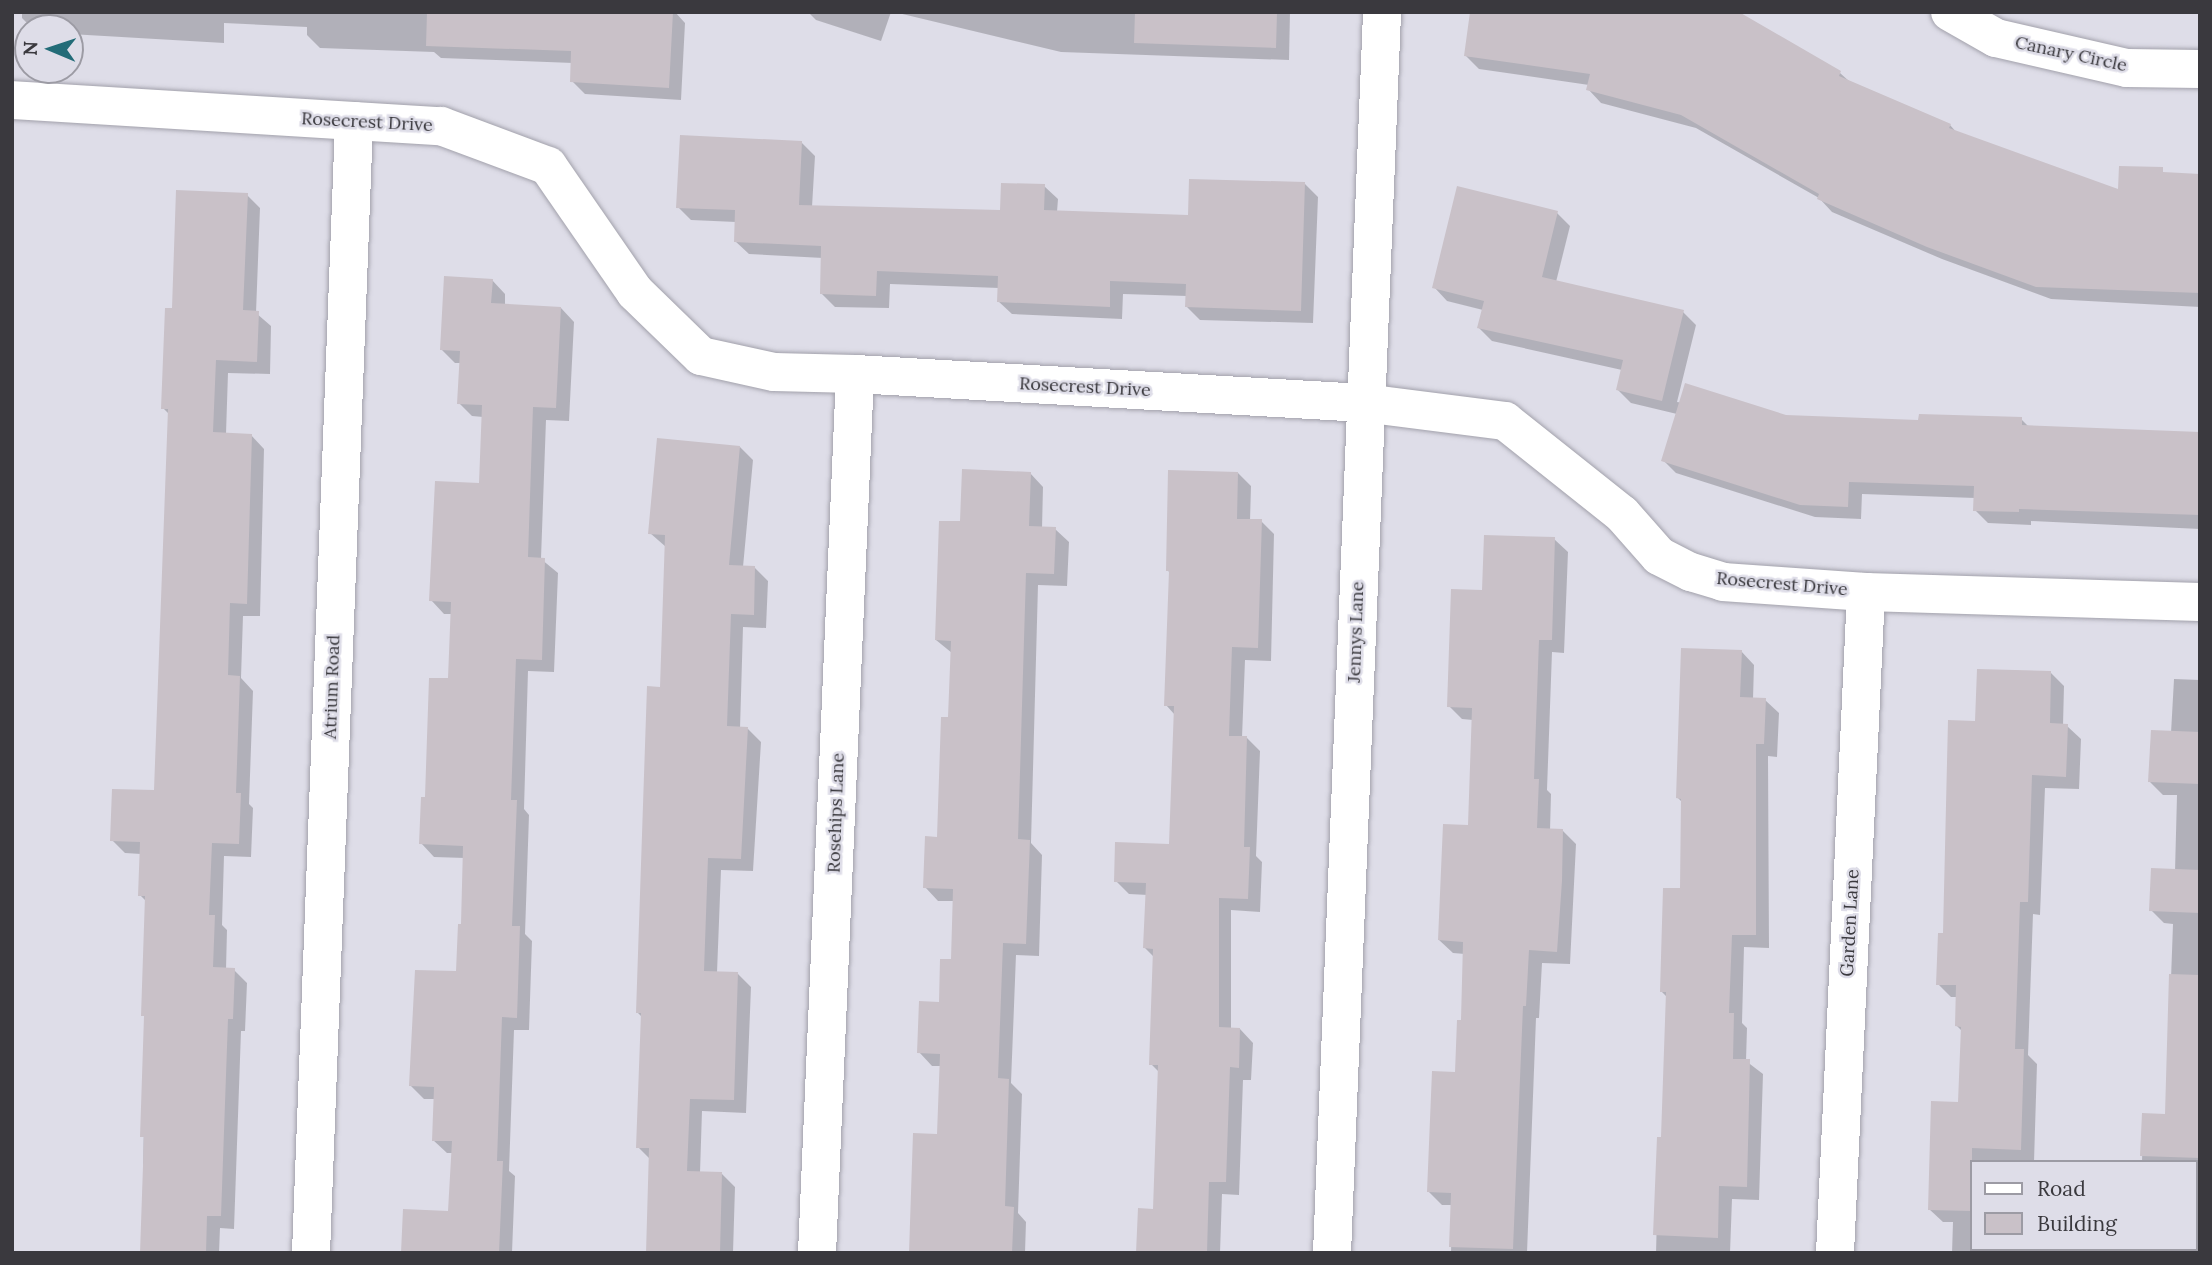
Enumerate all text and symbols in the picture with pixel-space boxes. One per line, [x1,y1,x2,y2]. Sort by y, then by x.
north arrow [14,14,84,84]
street label: Canary Circle [2013,32,2129,76]
text: N [18,41,42,56]
street label: Rosecrest Drive [301,108,433,136]
street label: Rosecrest Drive [1019,373,1151,401]
street label: Rosecrest Drive [1715,567,1849,601]
street label: Jennys Lane [1343,581,1369,683]
street label: Atrium Road [319,635,345,739]
street label: Rosehips Lane [823,753,849,873]
street label: Garden Lane [1836,869,1864,977]
legend [1970,1160,2198,1251]
text: Road [2037,1175,2086,1202]
text: Building [2037,1210,2117,1237]

